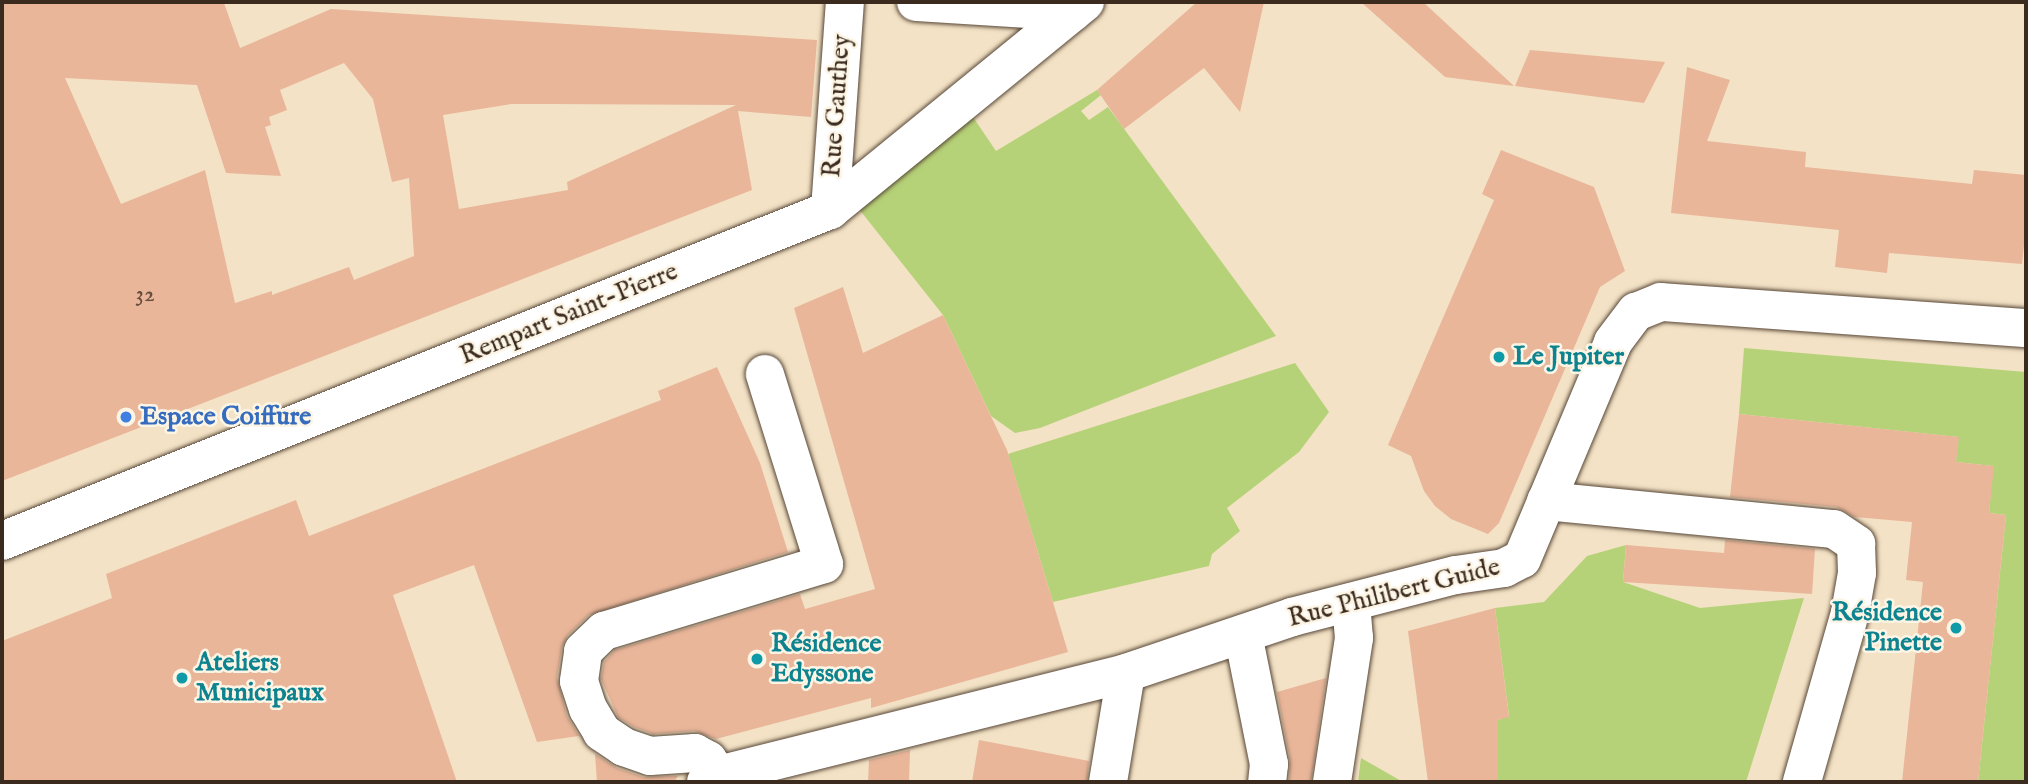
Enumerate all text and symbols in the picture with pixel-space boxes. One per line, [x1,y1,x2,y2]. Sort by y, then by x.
street label: Rue Gauthey [816,33,858,179]
street label: Rempart Saint-Pierre [455,256,683,372]
house number: 32 [135,281,155,309]
place label: Le Jupiter [1513,341,1624,373]
marker: Le Jupiter [1491,349,1507,365]
place label: Espace Coiffure [140,401,311,433]
marker: Espace Coiffure [118,409,134,425]
street label: Rue Philibert Guide [1285,552,1503,634]
place label: Résidence Pinette [1832,597,1942,658]
marker: Résidence Pinette [1948,620,1964,636]
place label: Résidence Edyssone [771,628,881,690]
place label: Ateliers Municipaux [196,647,324,708]
marker: Résidence Edyssone [749,651,765,667]
marker: Ateliers Municipaux [174,670,190,686]

